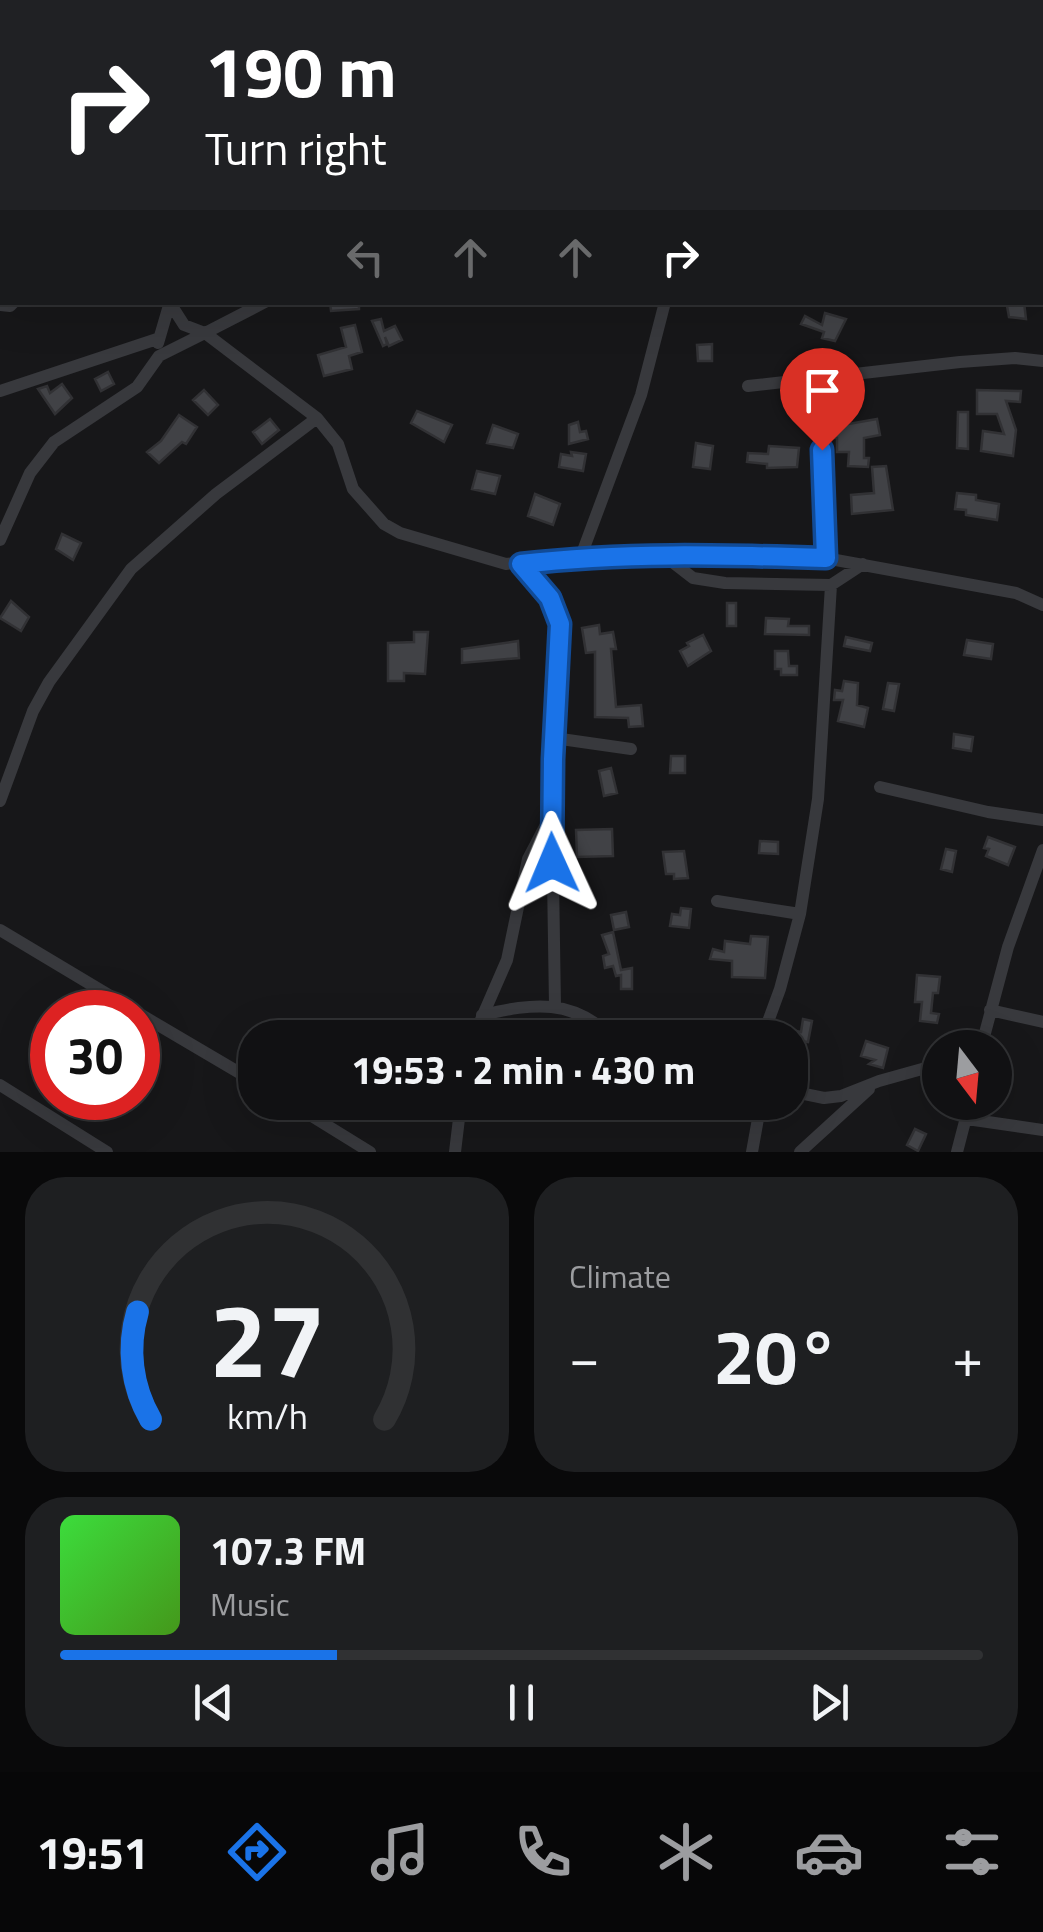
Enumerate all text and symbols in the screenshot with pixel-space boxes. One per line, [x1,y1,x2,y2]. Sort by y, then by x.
text: 190 m [205,18,397,124]
icon: right [40,40,170,170]
text: Turn right [205,114,387,182]
icon: left [338,230,393,285]
icon: ahead [443,230,498,285]
icon: ahead [548,230,603,285]
icon: right [653,230,708,285]
pin [780,348,865,451]
icon: arrive [795,363,850,418]
position arrow [500,811,604,915]
speed limit sign: 30 [30,990,160,1120]
north arrow [922,1030,1012,1120]
map controls [922,1030,1012,1120]
text: 19:53 · 2 min · 430 m [351,1041,695,1099]
text: Climate [569,1252,671,1300]
text: 27 [209,1259,325,1417]
text: 20° [713,1299,839,1413]
text: − [569,1315,600,1398]
text: + [952,1315,983,1398]
text: km/h [227,1388,307,1443]
text: 107.3 FM [210,1522,366,1580]
text: Music [210,1580,290,1628]
icon: previous [186,1675,241,1730]
icon: pause [494,1675,549,1730]
icon: next [802,1675,857,1730]
icon: directions [222,1817,292,1887]
icon: music [365,1817,435,1887]
icon: phone [508,1817,578,1887]
icon: climate [651,1817,721,1887]
icon: car [794,1817,864,1887]
icon: filters [937,1817,1007,1887]
text: 19:51 [36,1818,149,1886]

